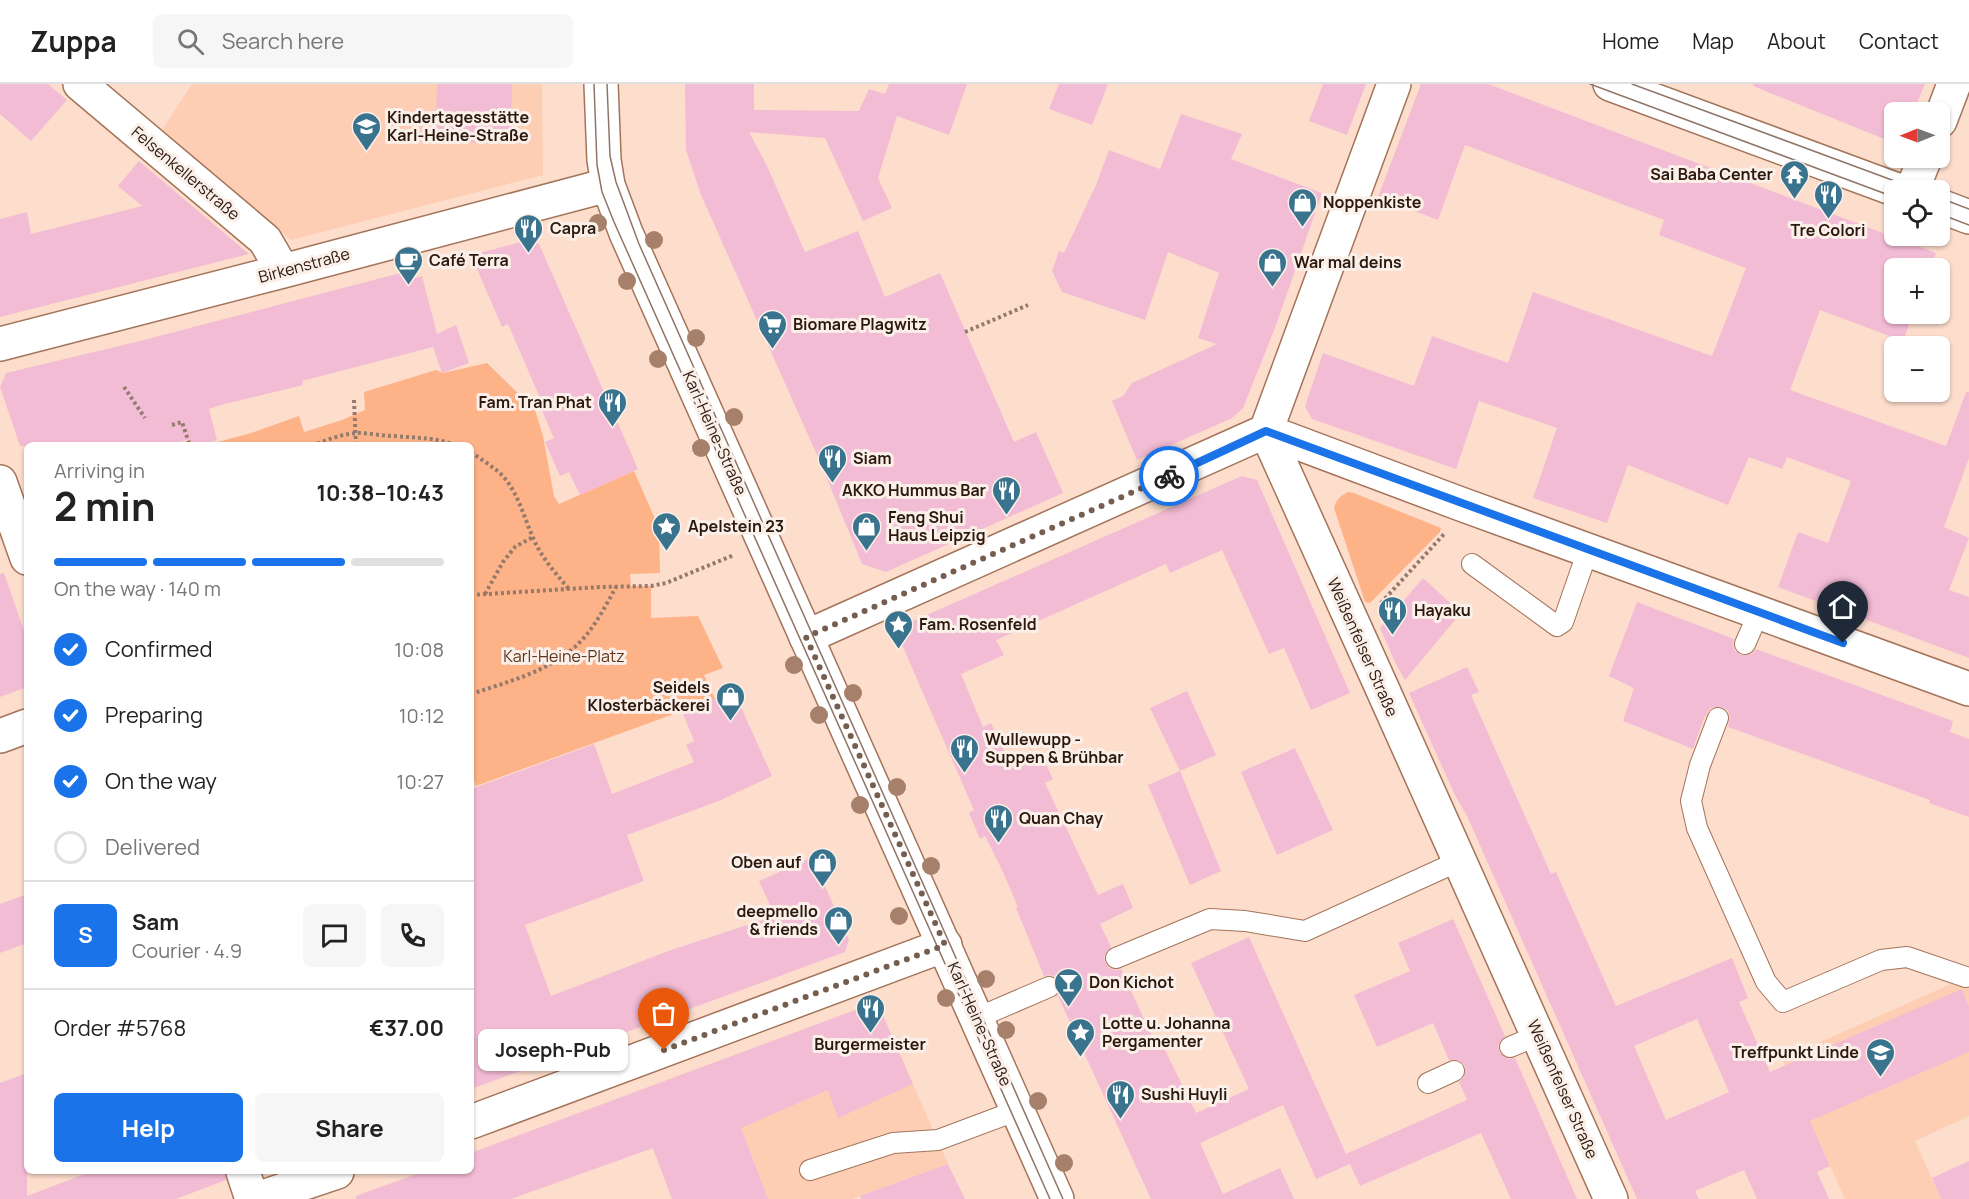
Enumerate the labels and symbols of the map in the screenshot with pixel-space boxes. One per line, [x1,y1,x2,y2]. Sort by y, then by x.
north arrow [1884,102,1950,168]
place label: Kindertagesstätte Karl-Heine-Straße [387,106,530,146]
school or university icon: Kindertagesstätte Karl-Heine-Straße [350,110,382,152]
street label: Felsenkellerstraße [127,121,245,225]
temple icon: Sai Baba Center [1778,158,1810,200]
place label: Sai Baba Center [1650,163,1773,185]
restaurant icon: Tre Colori [1812,178,1844,220]
shop icon: Noppenkiste [1286,186,1318,228]
place label: Noppenkiste [1323,191,1422,213]
restaurant icon: Capra [513,212,545,254]
place label: Capra [550,217,596,239]
place label: Tre Colori [1791,219,1865,241]
street label: Birkenstraße [256,242,352,288]
cafe icon: Café Terra [392,244,424,286]
shop icon: War mal deins [1257,246,1289,288]
place label: Café Terra [429,249,509,271]
place label: War mal deins [1294,251,1402,273]
supermarket icon: Biomare Plagwitz [756,308,788,350]
place label: Biomare Plagwitz [793,313,927,335]
street label: Karl-Heine-Straße [678,367,752,499]
restaurant icon: Fam. Tran Phat [597,386,629,428]
place label: Fam. Tran Phat [478,391,592,413]
restaurant icon: Siam [816,442,848,484]
courier [1139,446,1199,506]
place label: Siam [853,447,892,469]
restaurant icon: AKKO Hummus Bar [991,474,1023,516]
place label: AKKO Hummus Bar [842,479,986,501]
place label: Feng Shui Haus Leipzig [888,506,986,546]
place icon: Apelstein 23 [651,510,683,552]
shop icon: Feng Shui Haus Leipzig [851,510,883,552]
place label: Apelstein 23 [688,515,784,537]
street label: Weißenfelser Straße [1322,574,1404,720]
pin [1817,581,1868,643]
restaurant icon: Hayaku [1377,594,1409,636]
place label: Hayaku [1414,599,1471,621]
place icon: Fam. Rosenfeld [882,608,914,650]
place label: Fam. Rosenfeld [919,613,1037,635]
park label: Karl-Heine-Platz [503,645,625,667]
place label: Seidels Klosterbäckerei [588,676,710,716]
shop icon: Seidels Klosterbäckerei [715,680,747,722]
place label: Wullewupp - Suppen & Brühbar [985,728,1124,768]
restaurant icon: Wullewupp - Suppen & Brühbar [948,732,980,774]
restaurant icon: Quan Chay [982,802,1014,844]
place label: Quan Chay [1019,807,1103,829]
shop icon: Oben auf [806,846,838,888]
place label: Oben auf [731,851,801,873]
place label: deepmello & friends [737,900,818,940]
shop icon: deepmello & friends [823,904,855,946]
street label: Karl-Heine-Straße [943,958,1017,1090]
bar icon: Don Kichot [1052,966,1084,1008]
place label: Don Kichot [1089,971,1174,993]
pin [638,988,689,1050]
restaurant icon: Burgermeister [854,992,886,1034]
place label: Lotte u. Johanna Pergamenter [1102,1012,1231,1052]
place icon: Lotte u. Johanna Pergamenter [1065,1016,1097,1058]
street label: Weißenfelser Straße [1522,1016,1604,1162]
callout: Joseph-Pub [478,1029,628,1071]
place label: Burgermeister [814,1033,926,1055]
school or university icon: Treffpunkt Linde [1864,1036,1896,1078]
place label: Treffpunkt Linde [1732,1041,1859,1063]
restaurant icon: Sushi Huyli [1104,1078,1136,1120]
place label: Sushi Huyli [1141,1083,1227,1105]

